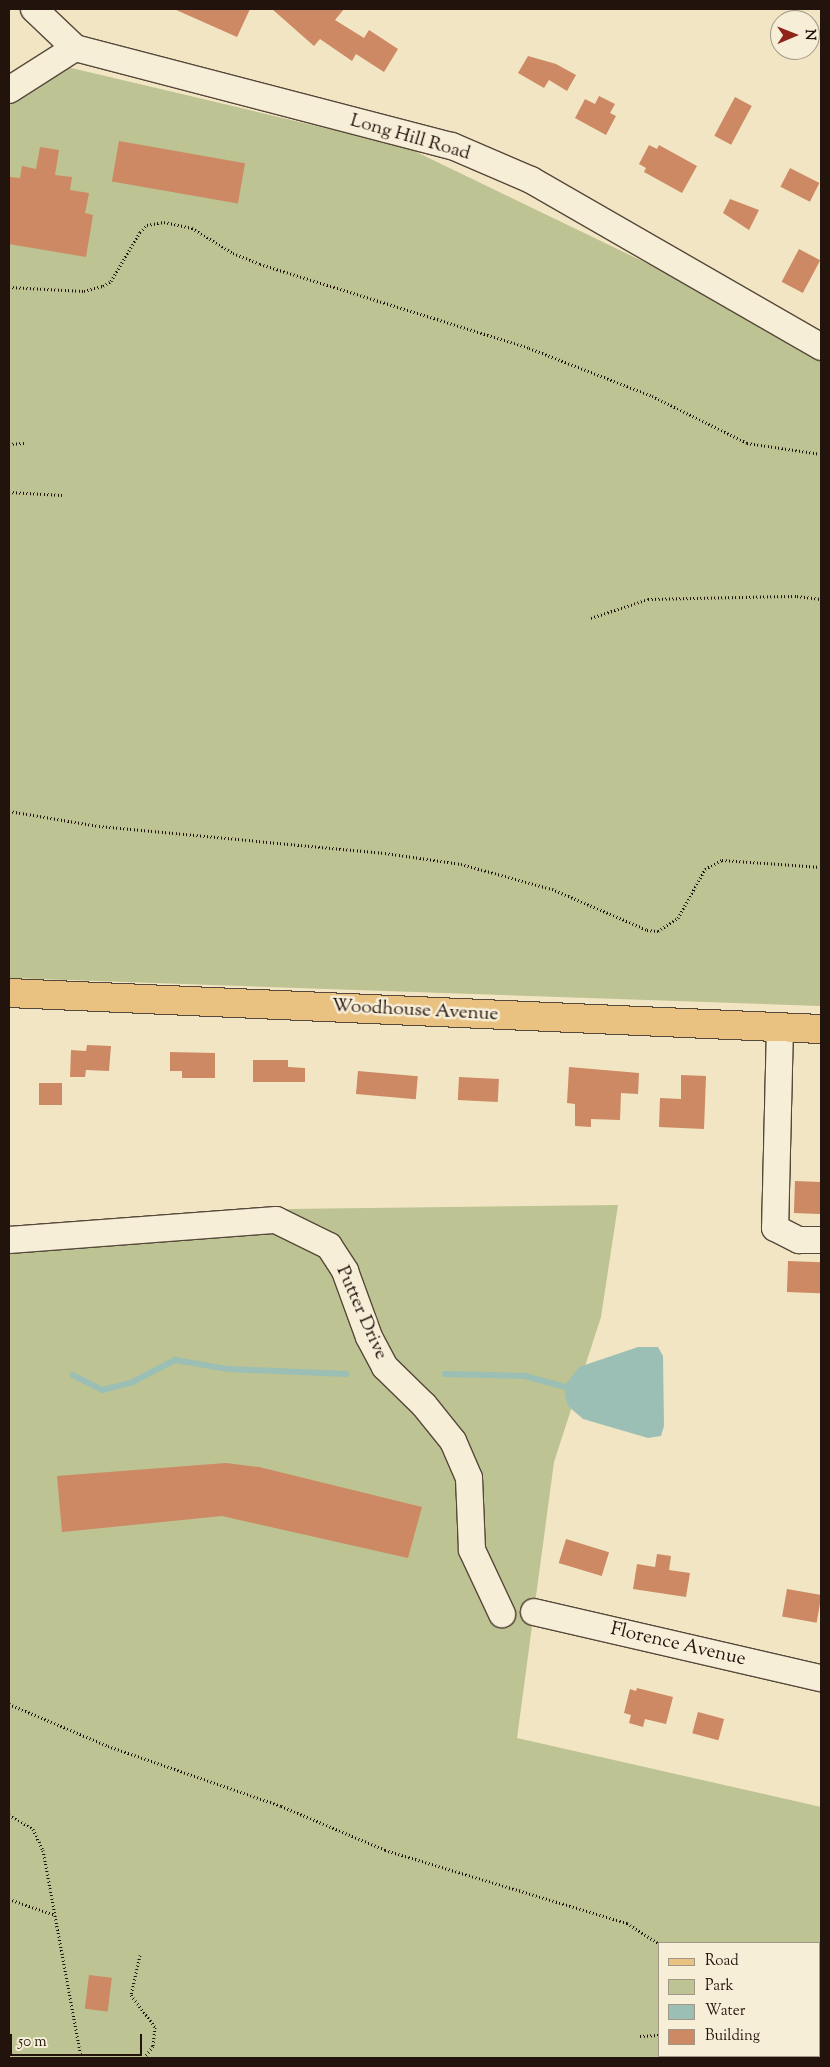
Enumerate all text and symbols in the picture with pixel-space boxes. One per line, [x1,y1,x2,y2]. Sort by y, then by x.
north arrow [770,10,820,60]
text: N [799,29,819,41]
street label: Long Hill Road [347,110,473,166]
street label: Woodhouse Avenue [331,995,499,1027]
street label: Putter Drive [330,1263,392,1363]
street label: Florence Avenue [608,1618,748,1672]
legend [658,1942,820,2057]
text: Road [705,1951,739,1972]
text: Park [705,1976,734,1997]
text: Water [705,2001,745,2022]
scale bar [12,2024,145,2056]
text: Building [705,2026,760,2047]
text: 50 m [18,2032,47,2053]

